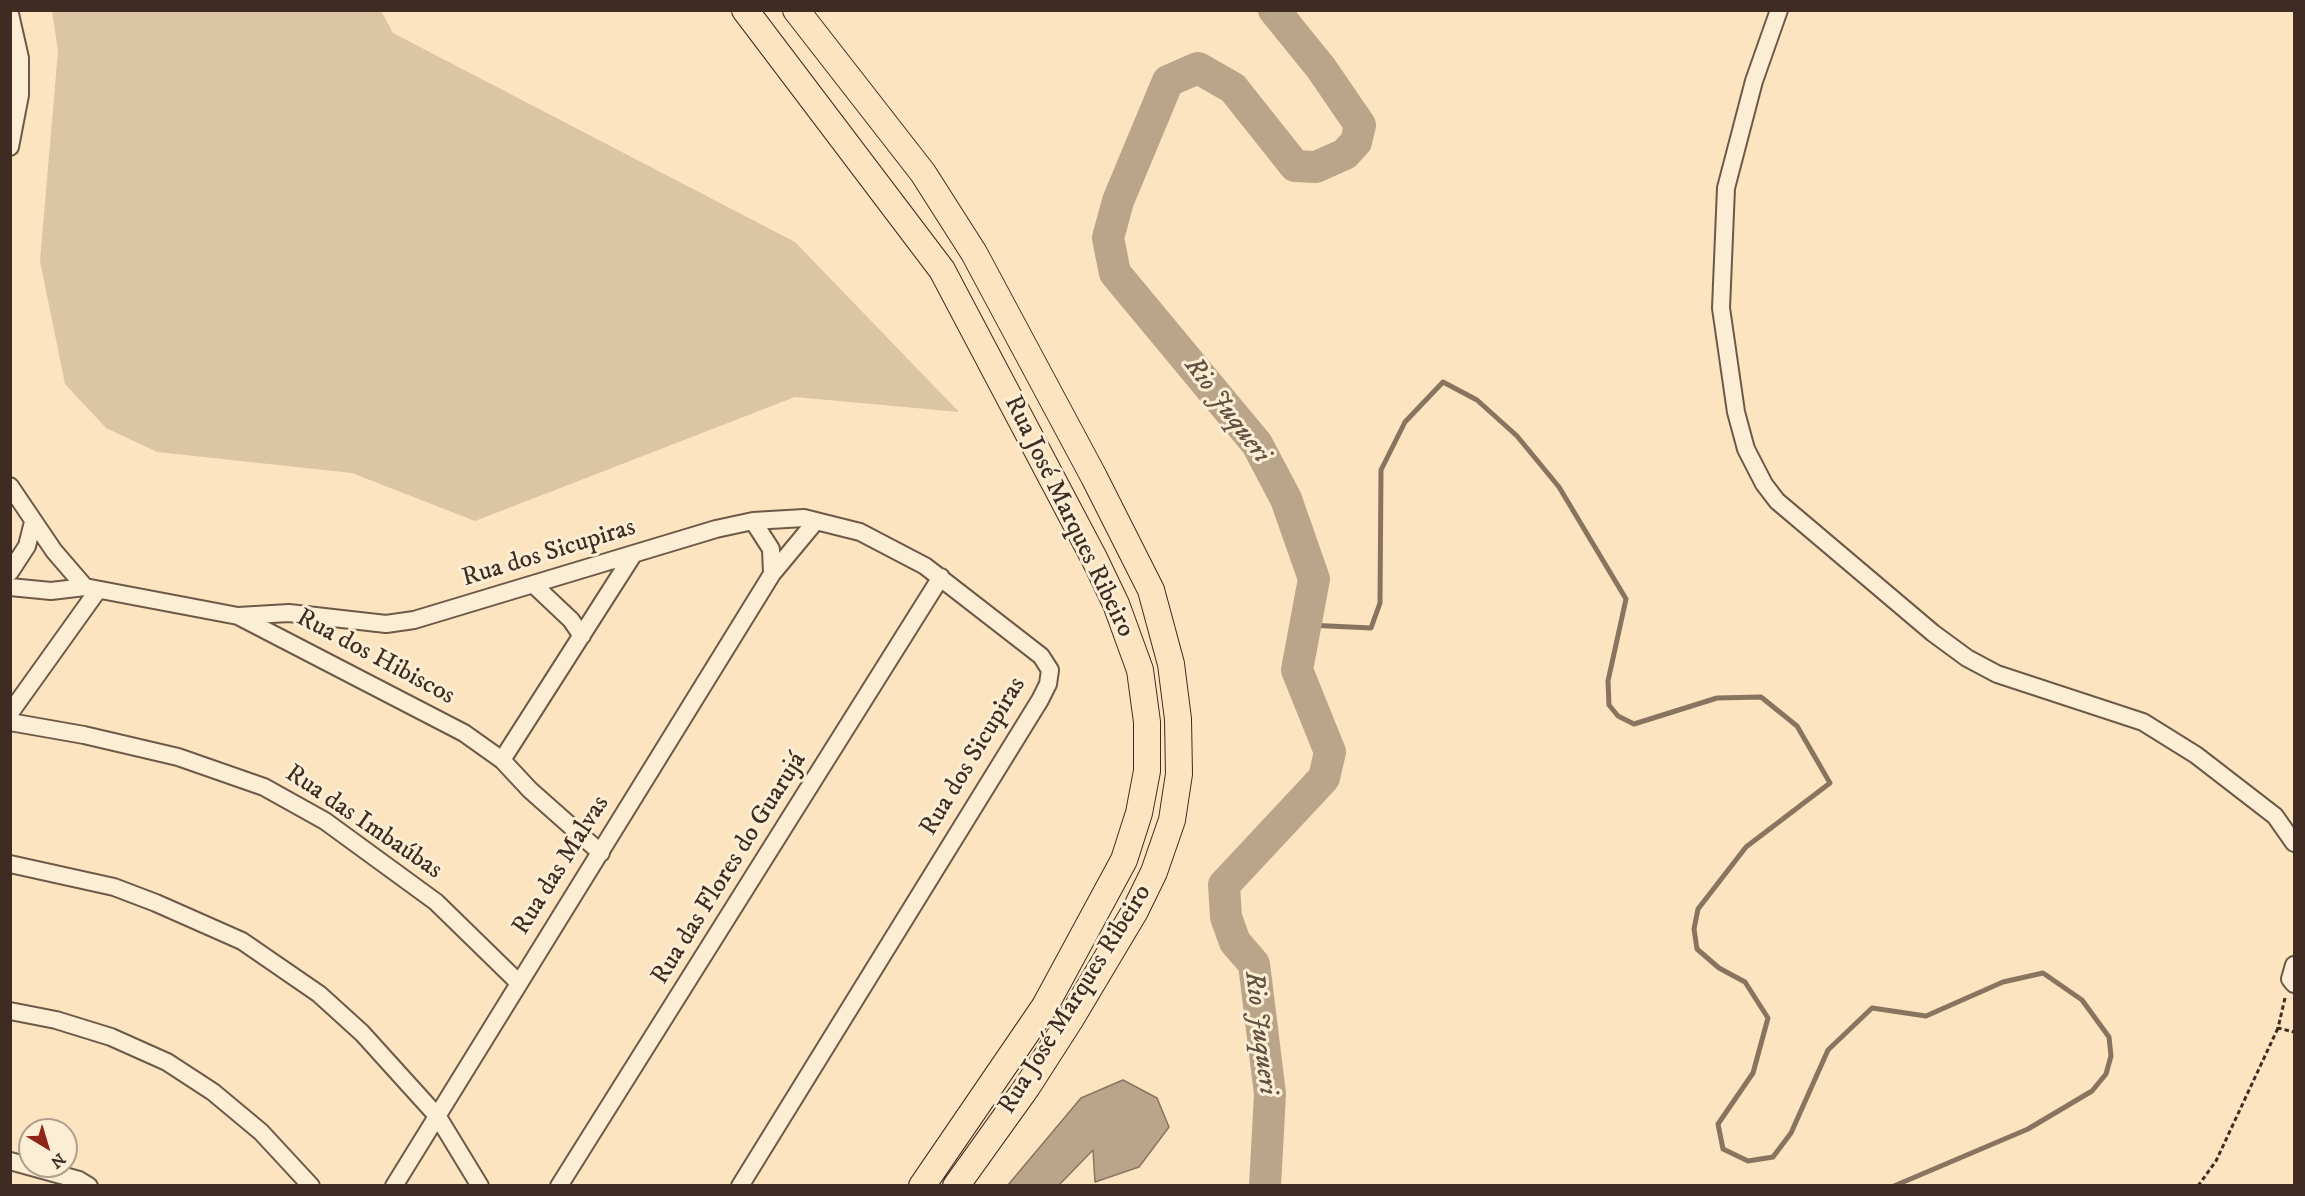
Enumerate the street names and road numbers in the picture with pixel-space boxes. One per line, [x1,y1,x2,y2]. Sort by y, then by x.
street label: Rua José Marques Ribeiro [996,391,1140,643]
street label: Rua dos Sicupiras [459,513,639,595]
street label: Rua dos Hibiscos [290,603,460,713]
street label: Rua dos Sicupiras [914,672,1034,842]
street label: Rua das Flores do Guarujá [646,747,814,991]
street label: Rua das Imbaúbas [279,759,447,887]
street label: Rua das Malvas [507,791,617,941]
street label: Rua José Marques Ribeiro [993,879,1159,1121]

